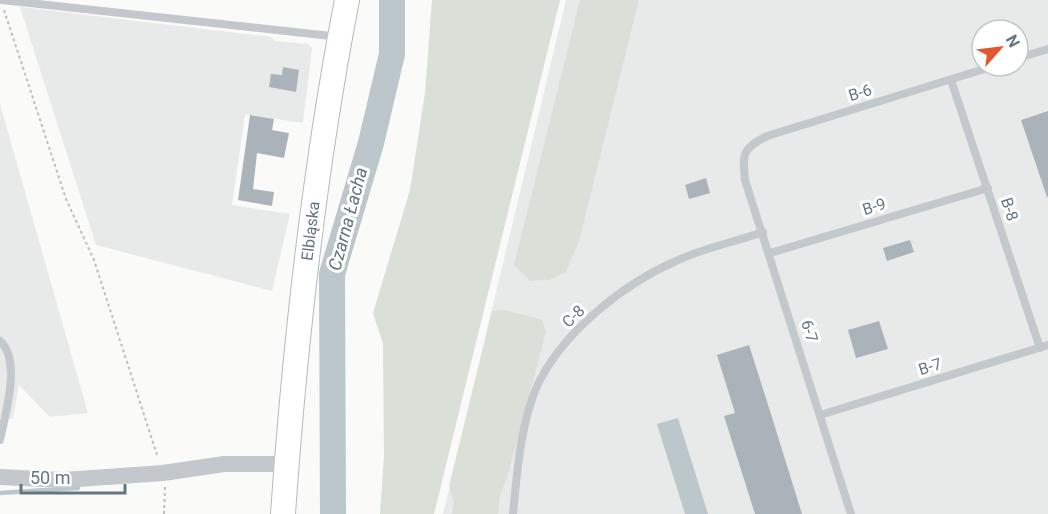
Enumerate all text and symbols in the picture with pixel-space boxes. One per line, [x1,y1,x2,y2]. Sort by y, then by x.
north arrow [970,18,1030,78]
text: N [1002,32,1024,51]
street label: B-6 [846,80,874,105]
water label: Czarna Łacha [324,165,371,273]
street label: B-9 [860,194,888,219]
street label: B-8 [997,195,1022,223]
street label: Elbląska [297,200,324,262]
street label: C-8 [558,301,589,331]
street label: 6-7 [797,318,822,345]
street label: B-7 [916,354,944,379]
scale bar [21,457,124,495]
text: 50 m [30,467,70,488]

